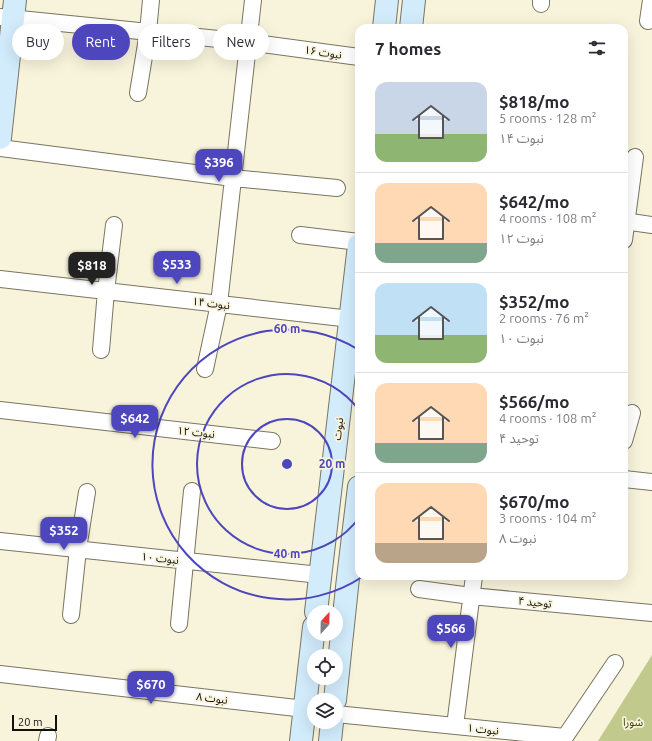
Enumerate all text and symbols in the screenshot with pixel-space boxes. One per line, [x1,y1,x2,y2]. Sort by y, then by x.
chip: Buy [12,24,64,60]
chip: Rent [72,24,130,60]
chip: Filters [138,24,205,60]
chip: New [213,24,269,60]
icon: filters [586,37,608,59]
text: 7 homes [375,39,441,58]
street label: نبوت ۱۶ [303,43,343,62]
text: $818/mo [499,92,569,111]
icon: home [407,98,455,146]
text: 5 rooms · 128 m² [499,111,596,125]
text: نبوت ۱۴ [499,131,544,145]
pin: $396 [195,149,243,183]
text: $396 [204,155,234,169]
text: $642/mo [499,192,569,211]
icon: home [407,199,455,247]
text: 4 rooms · 108 m² [499,211,596,225]
text: نبوت ۱۲ [499,231,544,245]
pin: $533 [153,251,201,285]
pin: $818 [68,252,116,286]
text: $533 [162,257,192,271]
text: $818 [77,258,107,272]
text: $352/mo [499,292,569,311]
street label: نبوت ۱۴ [191,295,231,312]
icon: home [407,299,455,347]
text: 2 rooms · 76 m² [499,311,589,325]
text: 60 m [274,322,300,335]
text: نبوت ۱۰ [499,331,544,345]
text: $566/mo [499,392,569,411]
icon: home [407,399,455,447]
pin: $642 [111,405,159,439]
text: $642 [120,411,150,425]
text: 4 rooms · 108 m² [499,411,596,425]
street label: نبوت [331,417,346,441]
street label: نبوت ۱۲ [176,424,216,441]
text: توحید ۴ [499,431,539,445]
centre of rings [280,457,294,471]
text: 20 m [319,457,345,470]
text: $670/mo [499,492,569,511]
icon: home [407,499,455,547]
text: 3 rooms · 104 m² [499,511,596,525]
pin: $352 [40,517,88,551]
text: $352 [49,523,79,537]
text: نبوت ۸ [499,531,536,545]
text: 40 m [274,547,300,560]
street label: نبوت ۱۰ [140,550,180,567]
street label: توحید ۴ [517,594,552,611]
north arrow [307,605,343,641]
map controls [307,605,343,729]
pin: $566 [427,615,475,649]
text: $566 [436,621,466,635]
button: locate [307,649,343,685]
pin: $670 [127,671,175,705]
text: $670 [136,677,166,691]
street label: نبوت ۸ [195,690,228,707]
button: layers [307,693,343,729]
scale bar [12,713,57,732]
text: 20 m [18,716,42,728]
park label: شورا [623,716,643,729]
street label: نبوت ۱ [467,721,499,738]

